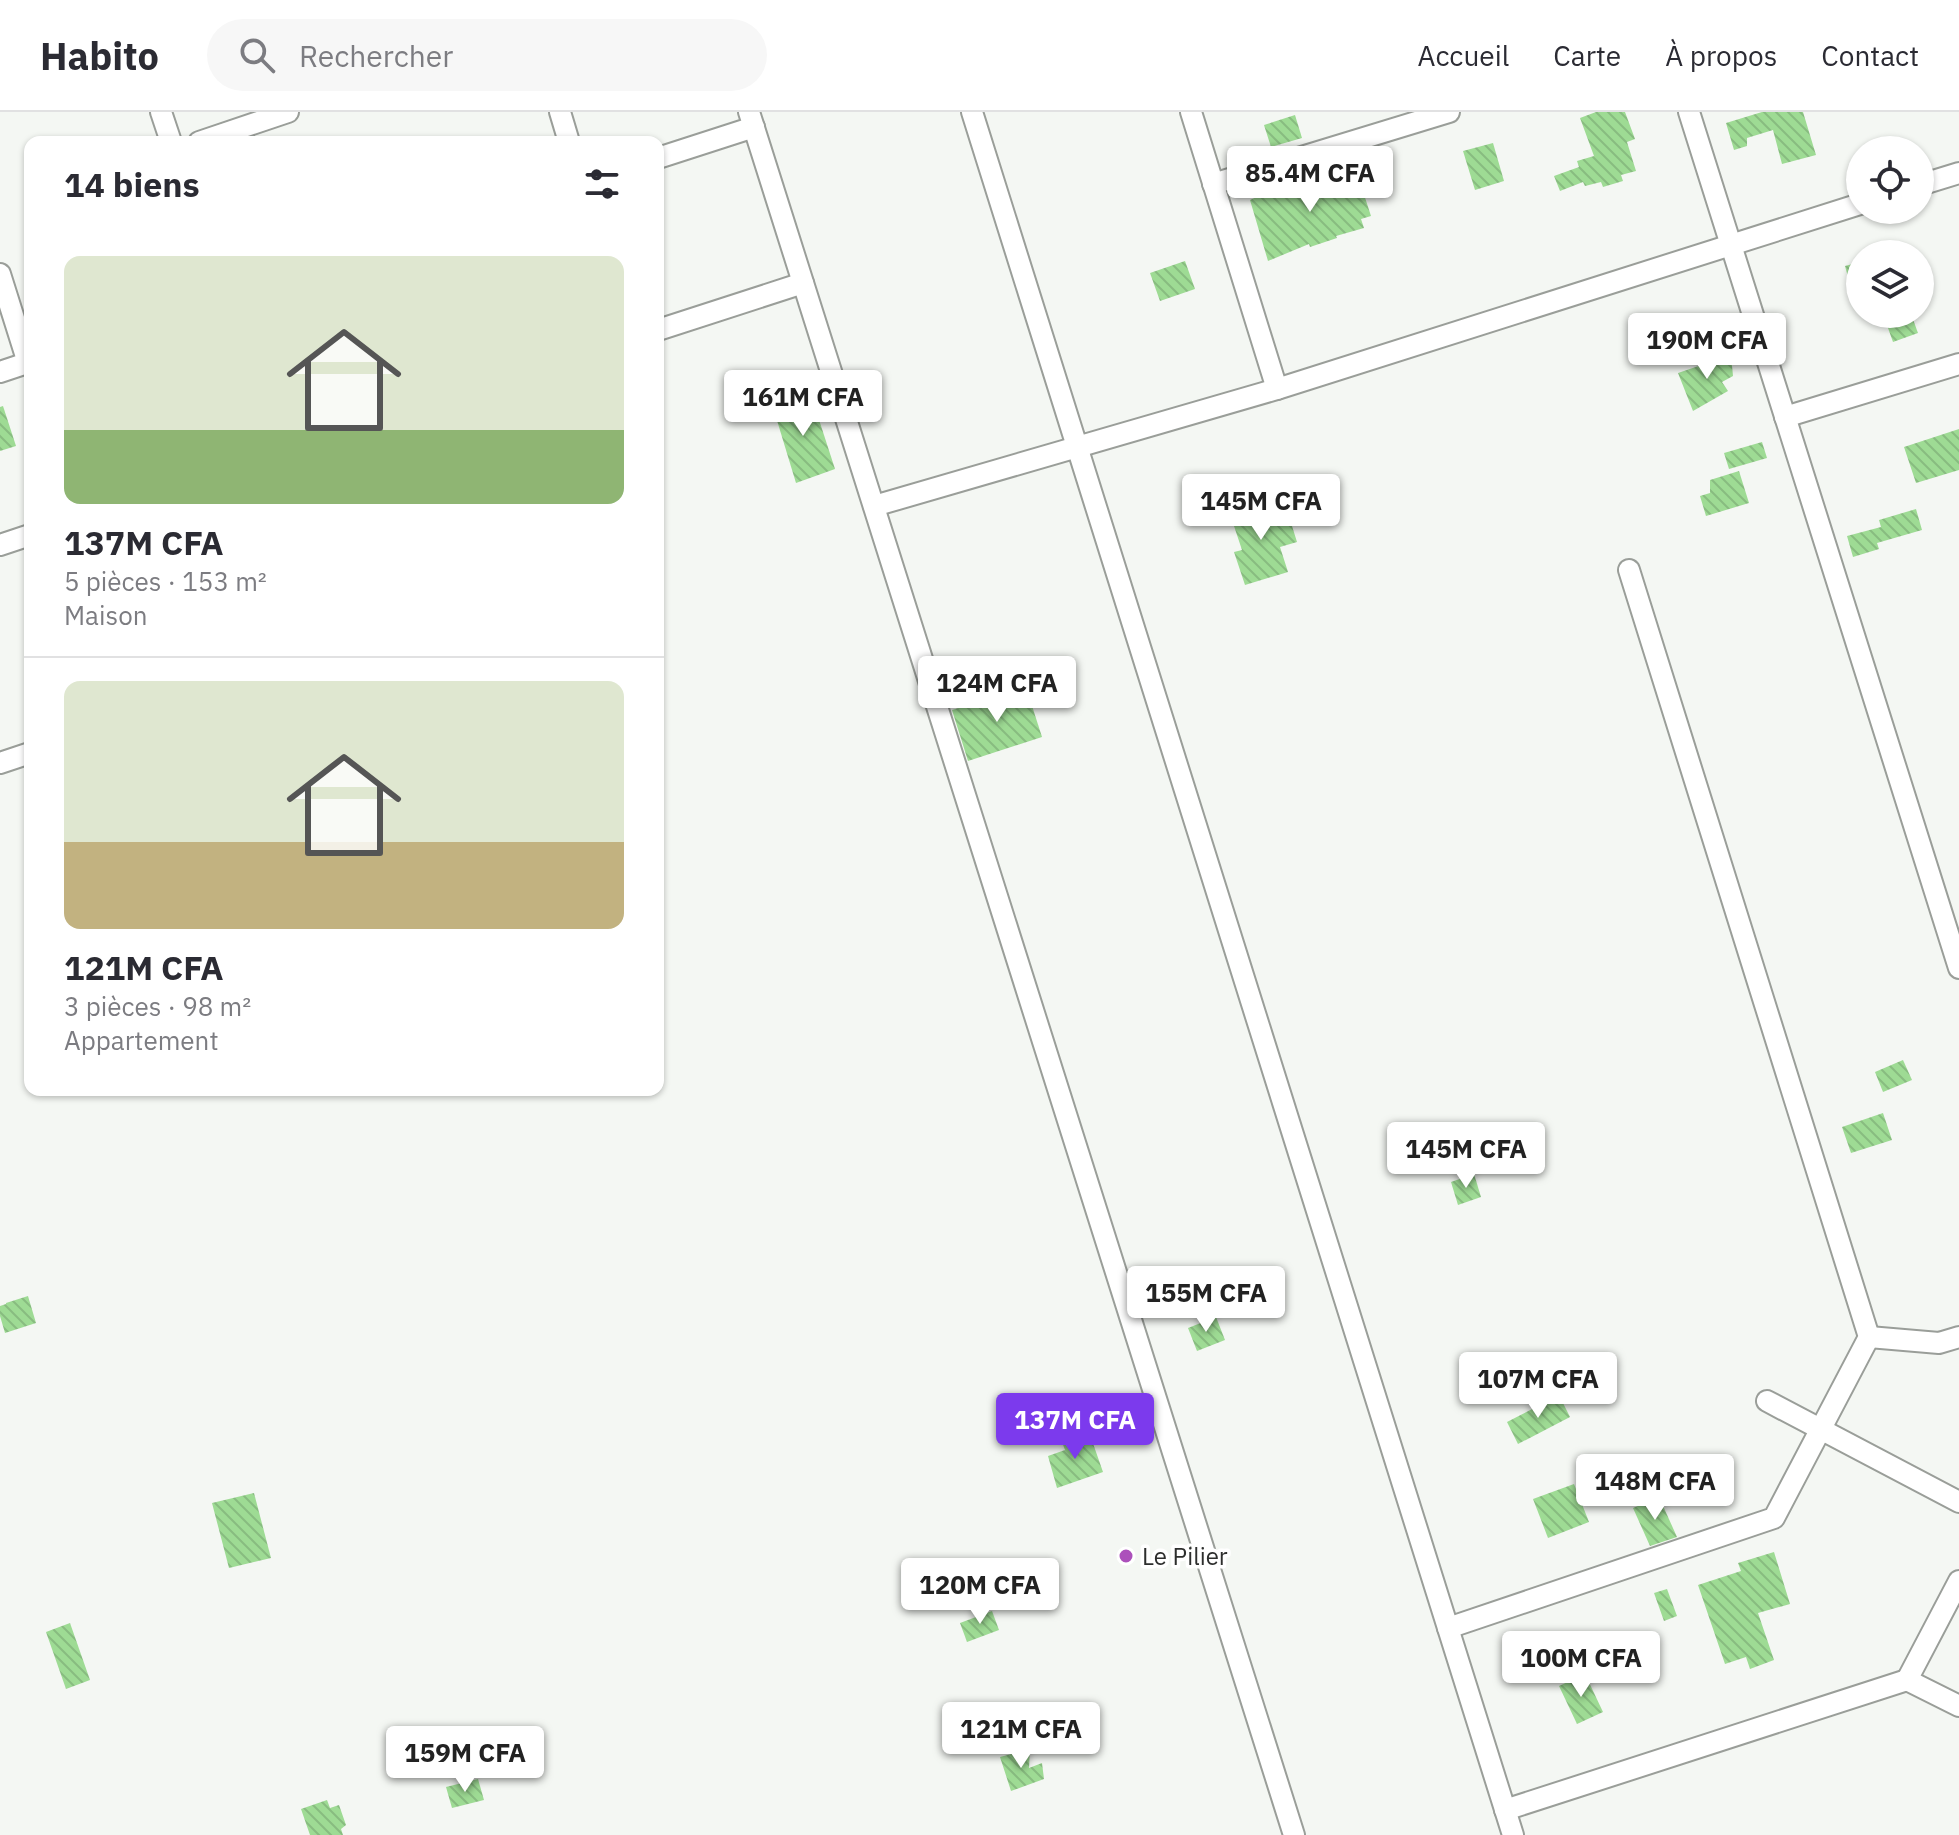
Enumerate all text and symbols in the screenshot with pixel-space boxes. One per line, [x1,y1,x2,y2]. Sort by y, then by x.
search box [207,19,767,91]
text: Habito [40,31,159,80]
icon: search [235,33,279,77]
text: Rechercher [299,36,453,75]
text: Accueil [1417,37,1509,74]
text: Carte [1553,37,1621,74]
text: À propos [1665,37,1777,74]
text: Contact [1821,37,1919,74]
map controls [1846,136,1934,328]
button: locate [1846,136,1934,224]
pin: 85.4M CFA [1218,146,1402,214]
text: 85.4M CFA [1245,155,1375,189]
text: 14 biens [64,162,200,206]
icon: filters [580,162,624,206]
button: layers [1846,240,1934,328]
icon: home [272,308,416,452]
pin: 190M CFA [1624,313,1790,381]
text: 190M CFA [1646,322,1768,356]
pin: 161M CFA [720,370,886,438]
text: 161M CFA [742,379,864,413]
pin: 145M CFA [1178,474,1344,542]
text: 145M CFA [1200,483,1322,517]
text: 137M CFA [64,520,223,564]
text: 5 pièces · 153 m² [64,564,267,598]
text: Maison [64,598,148,632]
pin: 124M CFA [914,656,1080,724]
text: 124M CFA [936,665,1058,699]
icon: home [272,733,416,877]
text: 121M CFA [64,945,223,989]
text: 3 pièces · 98 m² [64,989,251,1023]
text: Appartement [64,1023,219,1057]
pin: 145M CFA [1383,1122,1549,1190]
text: 145M CFA [1405,1131,1527,1165]
pin: 155M CFA [1123,1266,1289,1334]
text: 155M CFA [1145,1275,1267,1309]
pin: 107M CFA [1455,1352,1621,1420]
text: 107M CFA [1477,1361,1599,1395]
pin: 137M CFA [992,1393,1158,1461]
text: 137M CFA [1014,1402,1136,1436]
pin: 148M CFA [1572,1454,1738,1522]
text: 148M CFA [1594,1463,1716,1497]
place label: Le Pilier [1142,1540,1228,1572]
marker: Le Pilier [1117,1547,1135,1565]
pin: 120M CFA [897,1558,1063,1626]
text: 120M CFA [919,1567,1041,1601]
pin: 100M CFA [1498,1631,1664,1699]
text: 100M CFA [1520,1640,1642,1674]
pin: 121M CFA [938,1702,1104,1770]
text: 121M CFA [960,1711,1082,1745]
pin: 159M CFA [382,1726,548,1794]
text: 159M CFA [404,1735,526,1769]

